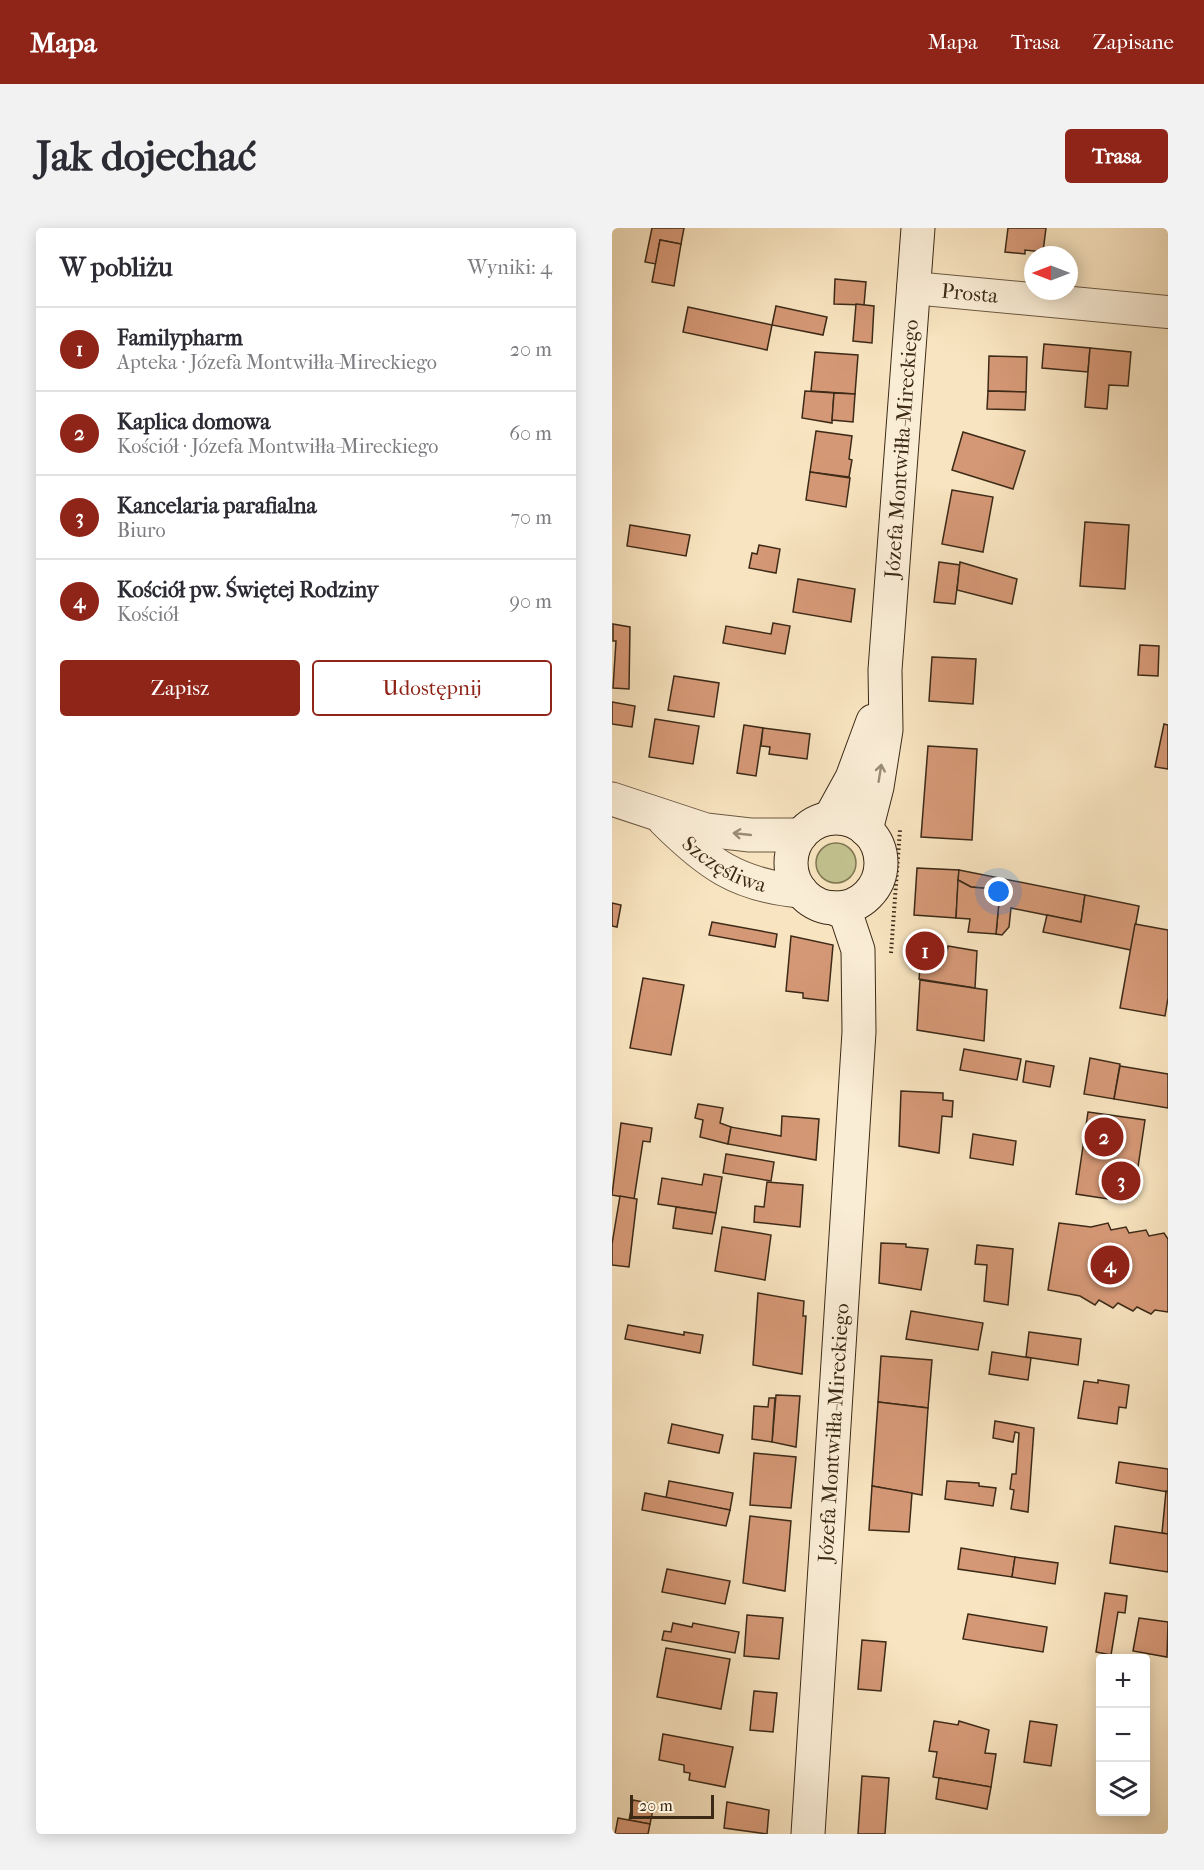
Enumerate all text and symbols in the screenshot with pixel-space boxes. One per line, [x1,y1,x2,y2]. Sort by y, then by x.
text: Mapa [30,26,97,59]
text: Mapa [928,30,978,54]
text: Trasa [1011,30,1060,54]
text: Zapisane [1093,30,1174,54]
button: Trasa [1065,129,1168,183]
text: Jak dojechać [36,132,256,181]
north arrow [1024,246,1078,300]
text: W pobliżu [60,252,173,283]
text: Wyniki: 4 [468,256,552,279]
street label: Prosta [940,279,1000,308]
street label: Józefa Montwiłła-Mireckiego [880,318,923,581]
text: Familypharm [117,325,243,351]
text: 1 [76,338,83,361]
text: 20 m [510,338,552,361]
text: Apteka · Józefa Montwiłła-Mireckiego [117,351,437,374]
text: Kaplica domowa [117,409,270,435]
text: 2 [74,422,85,445]
text: 60 m [509,422,552,445]
text: Kościół · Józefa Montwiłła-Mireckiego [117,435,438,458]
text: Kancelaria parafialna [117,493,317,519]
text: 3 [75,506,84,529]
text: 70 m [510,506,552,529]
text: Biuro [117,519,166,542]
text: Kościół pw. Świętej Rodziny [117,577,378,603]
text: 4 [74,590,85,613]
text: 90 m [510,590,552,613]
text: Kościół [117,603,179,626]
button: Zapisz [60,660,300,716]
button: Udostępnij [312,660,552,716]
one-way arrow [874,763,885,783]
one-way arrow [733,828,753,839]
street label: Szczęśliwa [677,831,769,897]
your location [984,877,1013,906]
pin: 1 [906,928,944,974]
pin: 2 [1084,1114,1124,1160]
pin: 3 [1102,1158,1140,1204]
pin: 4 [1090,1242,1130,1288]
street label: Józefa Montwiłła-Mireckiego [813,1303,854,1565]
map controls [1096,1654,1150,1816]
button: + [1096,1654,1150,1708]
button: − [1096,1708,1150,1762]
button: layers [1096,1762,1150,1816]
scale bar [630,1792,714,1820]
text: 20 m [639,1796,673,1815]

